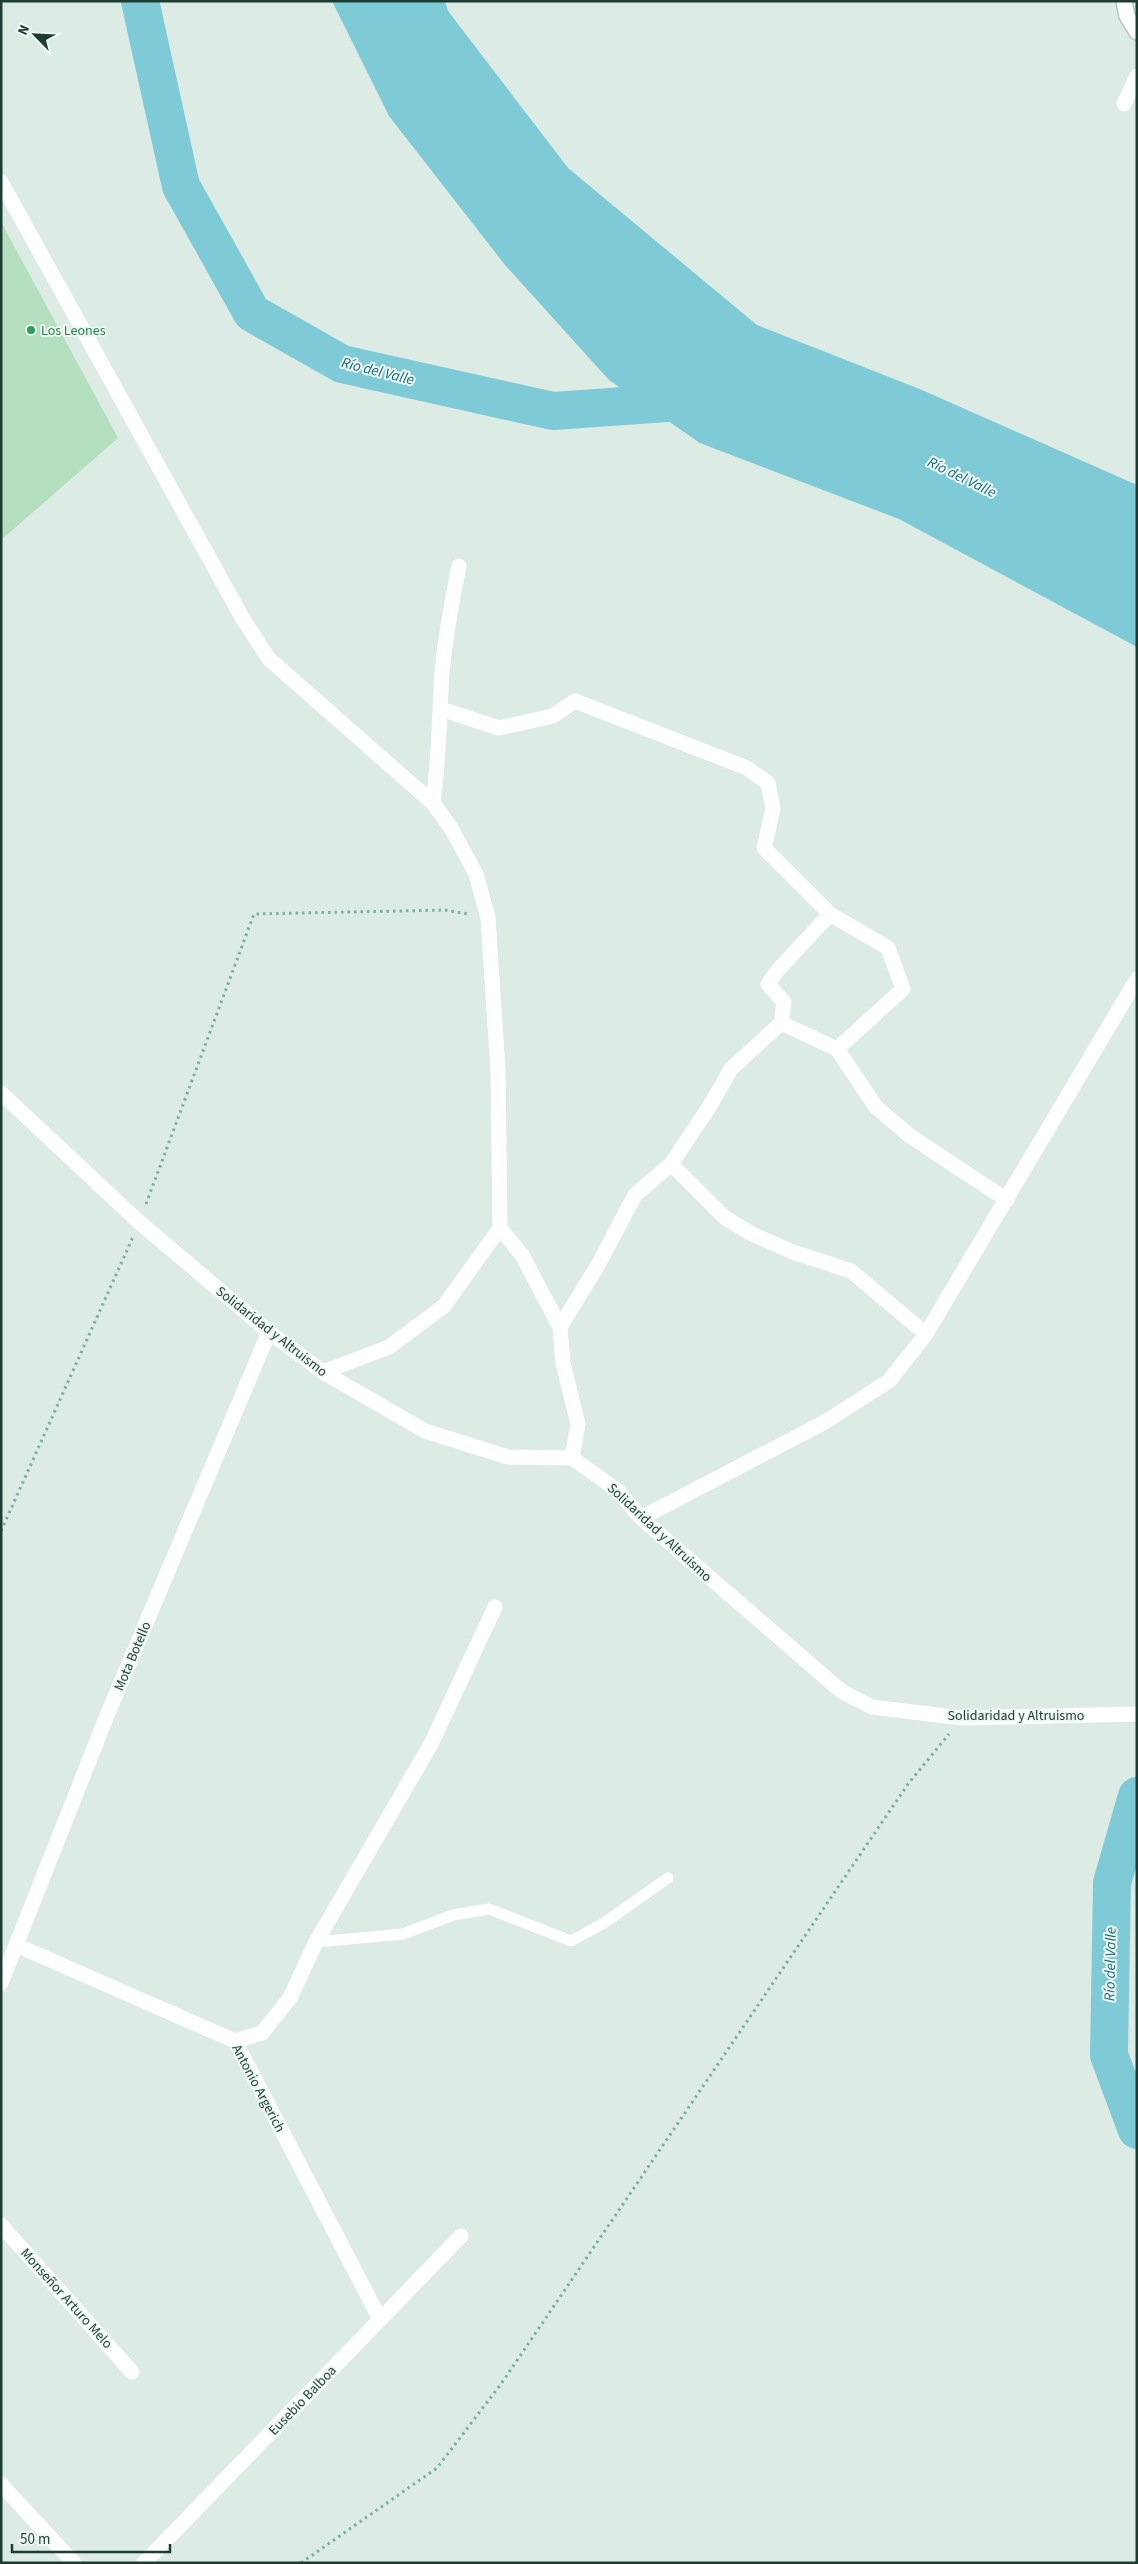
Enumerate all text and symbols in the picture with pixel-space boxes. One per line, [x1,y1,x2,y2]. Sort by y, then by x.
north arrow [10,10,60,60]
text: N [13,22,35,38]
place label: Los Leones [41,321,106,341]
marker: Los Leones [25,324,37,336]
water label: Río del Valle [339,352,416,391]
water label: Río del Valle [924,452,1000,503]
street label: Solidaridad y Altruismo [211,1282,331,1382]
street label: Solidaridad y Altruismo [602,1479,716,1587]
street label: Mota Botello [109,1619,157,1694]
street label: Solidaridad y Altruismo [948,1706,1084,1726]
water label: Río del Valle [1099,1927,1122,2001]
street label: Antonio Argerich [226,2041,290,2136]
street label: Monseñor Arturo Melo [16,2244,117,2353]
street label: Eusebio Balboa [264,2361,341,2440]
scale bar [12,2522,170,2554]
text: 50 m [20,2529,50,2550]

